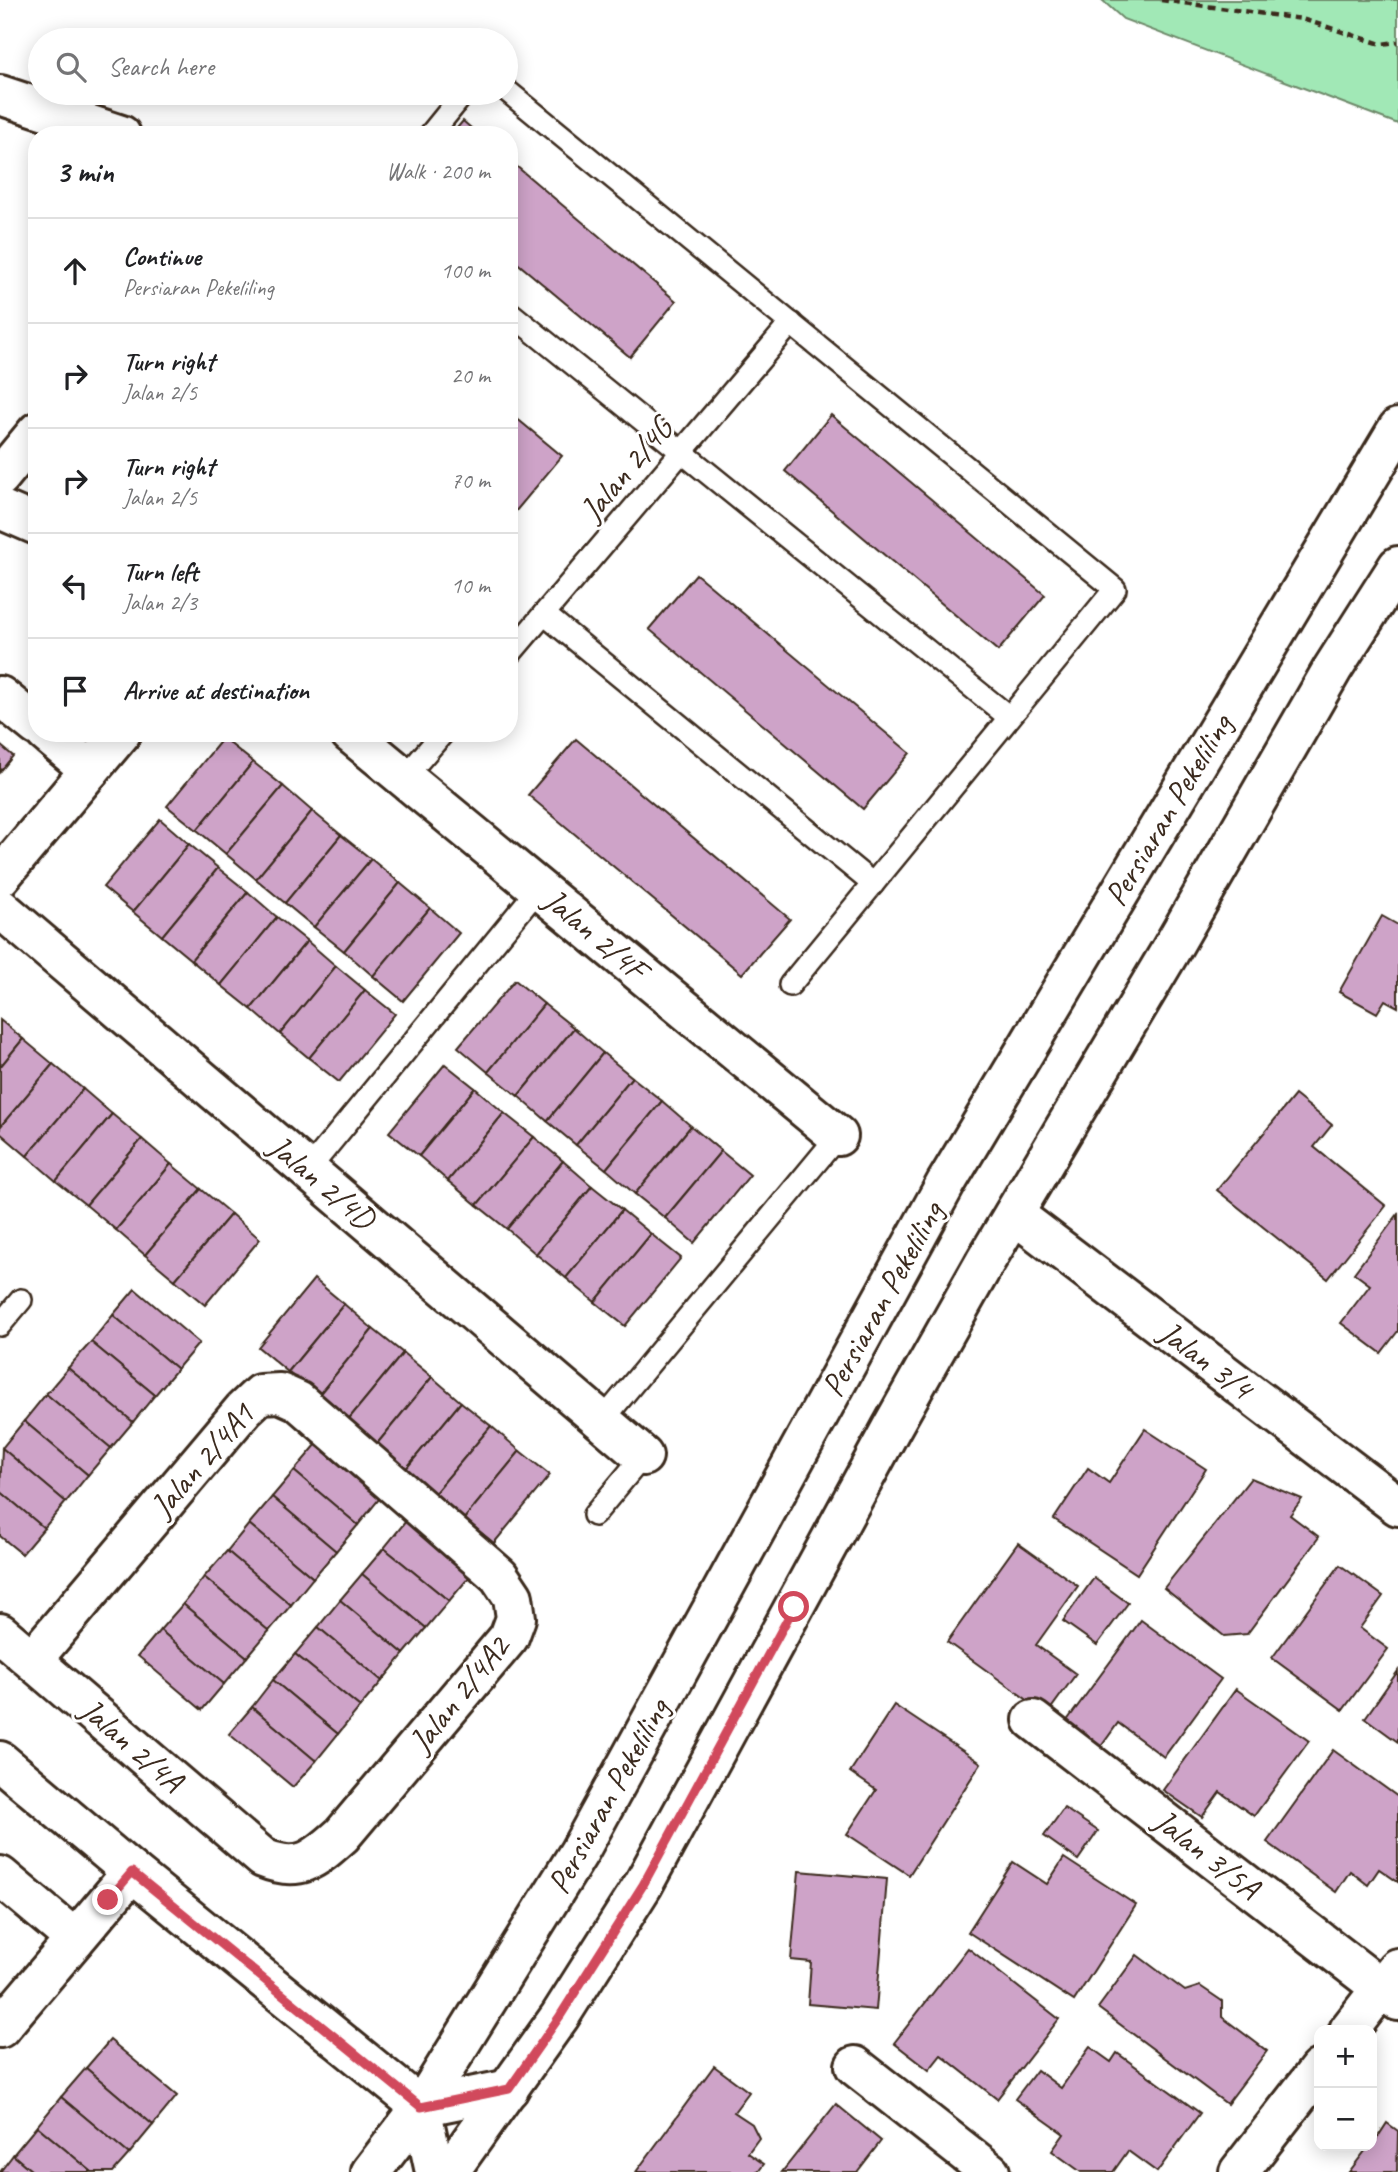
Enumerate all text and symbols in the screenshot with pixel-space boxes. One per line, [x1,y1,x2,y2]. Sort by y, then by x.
search box [28,28,518,105]
icon: search [52,48,90,86]
text: Search here [108,50,214,83]
text: 3 min [56,153,113,191]
text: Walk · 200 m [386,157,490,186]
text: Continue [123,240,201,273]
icon: ahead [56,252,94,290]
text: 100 m [441,256,490,285]
text: Persiaran Pekeliling [123,273,274,302]
text: Turn right [123,345,214,378]
icon: right [56,357,94,395]
text: 20 m [451,361,490,390]
text: Jalan 2/5 [123,378,197,407]
street label: Jalan 2/4G [569,406,684,531]
text: Turn right [123,450,214,483]
icon: right [56,462,94,500]
text: 70 m [451,466,490,495]
text: Jalan 2/5 [123,483,197,512]
text: Turn left [123,555,198,588]
icon: left [56,567,94,605]
text: 10 m [451,571,490,600]
text: Jalan 2/3 [123,588,197,617]
icon: arrive [56,672,94,710]
text: Arrive at destination [123,674,309,707]
street label: Persiaran Pekeliling [1094,705,1243,913]
street label: Jalan 2/4F [533,878,660,994]
street label: Jalan 2/4D [259,1124,386,1240]
street label: Persiaran Pekeliling [811,1192,954,1404]
street label: Jalan 3/4 [1149,1310,1264,1411]
street label: Jalan 2/4A1 [140,1393,264,1527]
route start [778,1591,809,1622]
street label: Jalan 2/4A2 [398,1625,521,1762]
street label: Jalan 2/4A [70,1687,193,1802]
street label: Persiaran Pekeliling [537,1689,680,1901]
street label: Jalan 3/5A [1144,1798,1270,1909]
route end [92,1884,123,1915]
map controls [1314,2025,1377,2151]
button: + [1314,2025,1377,2088]
button: − [1314,2088,1377,2151]

